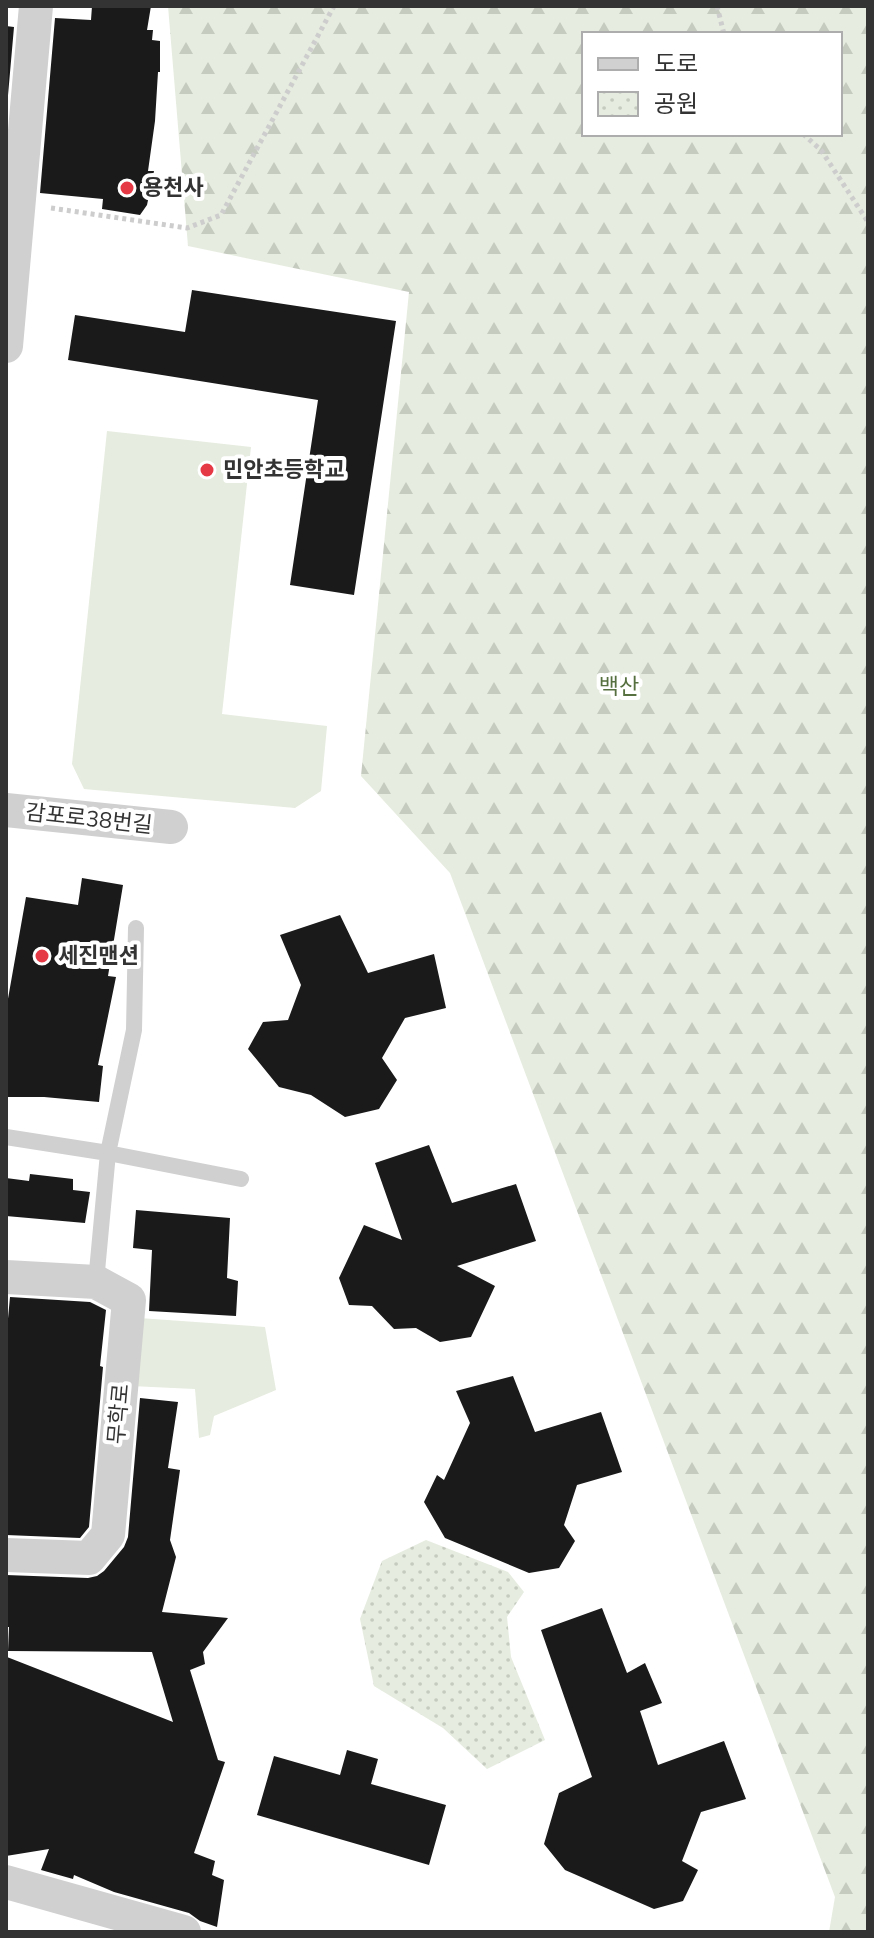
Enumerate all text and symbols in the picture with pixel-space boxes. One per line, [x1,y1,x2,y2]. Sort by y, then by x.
legend [582,32,842,136]
text: 도로 [654,48,698,80]
text: 공원 [654,88,698,120]
place label: 용천사 [143,173,204,203]
marker: 용천사 [118,179,136,197]
place label: 민안초등학교 [223,455,344,485]
marker: 민안초등학교 [198,461,216,479]
park label: 백산 [599,672,639,702]
street label: 감포로38번길 [24,797,154,841]
place label: 세진맨션 [58,941,139,971]
marker: 세진맨션 [33,947,51,965]
street label: 무학로 [101,1382,137,1446]

